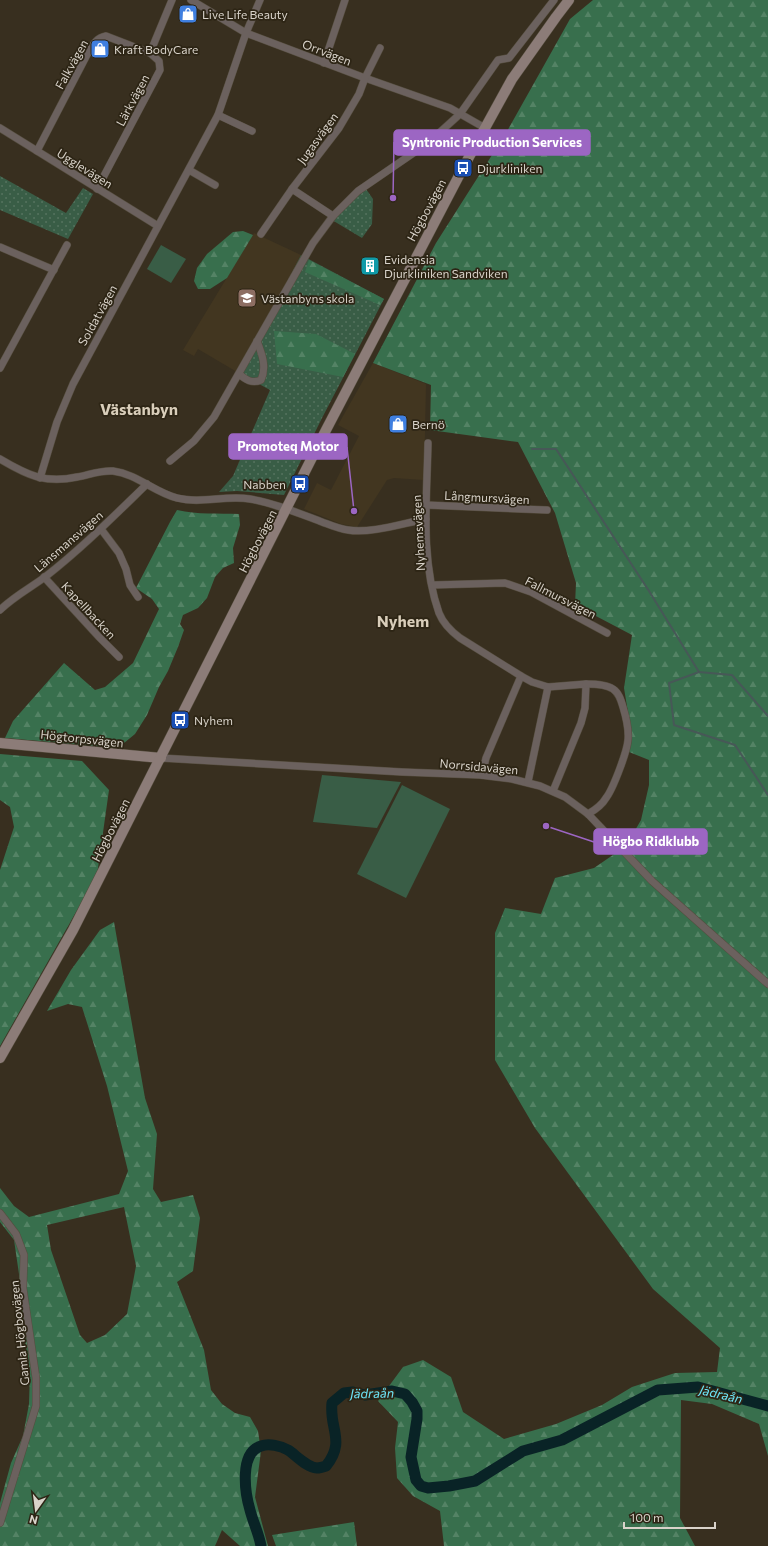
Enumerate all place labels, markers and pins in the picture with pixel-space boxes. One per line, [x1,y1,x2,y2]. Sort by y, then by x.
shop icon: Live Life Beauty [177,3,199,25]
place label: Live Life Beauty [202,7,288,21]
shop icon: Kraft BodyCare [89,38,111,60]
place label: Kraft BodyCare [114,42,198,56]
callout: Syntronic Production Services [394,130,590,155]
bus stop icon: Djurkliniken [452,157,474,179]
place label: Djurkliniken [477,161,542,175]
place label: Evidensia Djurkliniken Sandviken [384,252,508,280]
building icon: Evidensia Djurkliniken Sandviken [359,255,381,277]
school or university icon: Västanbyns skola [236,287,258,309]
place label: Västanbyns skola [261,291,354,305]
shop icon: Bernö [387,413,409,435]
place label: Bernö [412,417,445,431]
callout: Promoteq Motor [229,434,347,459]
bus stop icon: Nabben [289,473,311,495]
place label: Nabben [243,477,286,491]
bus stop icon: Nyhem [169,709,191,731]
place label: Nyhem [194,713,233,727]
callout: Högbo Ridklubb [594,829,707,854]

